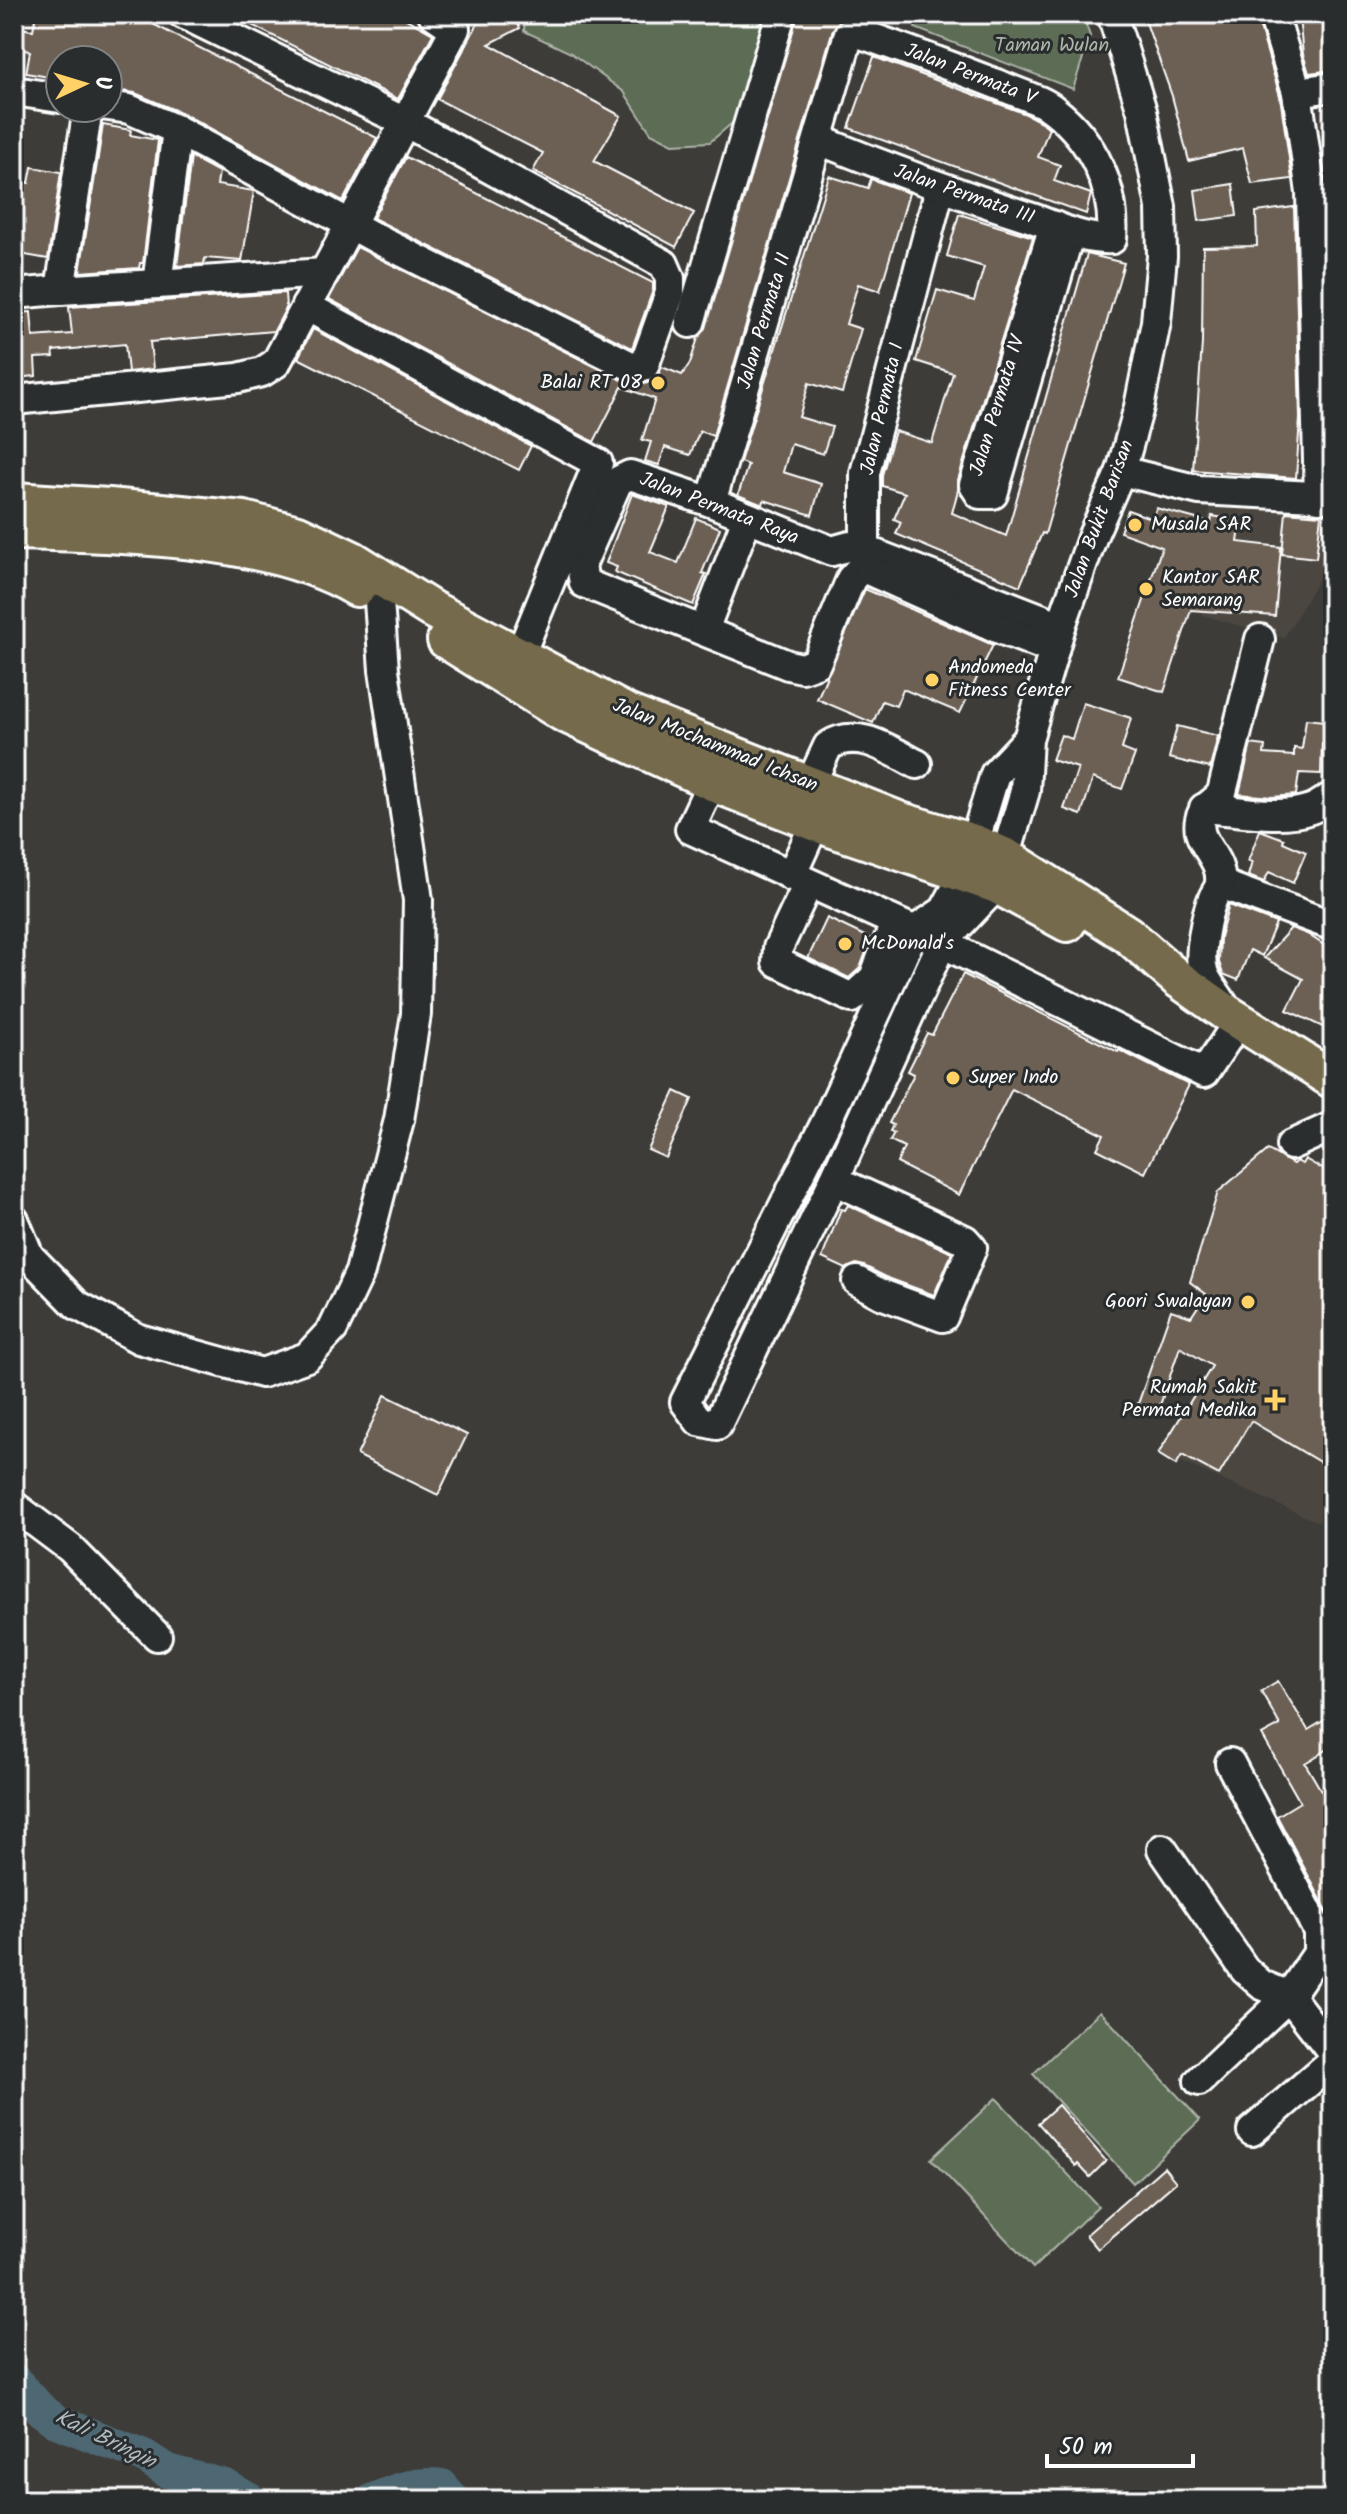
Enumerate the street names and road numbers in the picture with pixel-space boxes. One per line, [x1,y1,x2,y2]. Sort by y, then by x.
street label: Jalan Permata V [899,35,1042,115]
street label: Jalan Permata III [889,156,1039,234]
street label: Jalan Permata II [729,249,801,393]
street label: Jalan Permata IV [961,330,1035,480]
street label: Jalan Permata I [852,340,914,478]
street label: Jalan Bukit Barisan [1057,436,1143,602]
street label: Jalan Permata Raya [635,464,803,554]
street label: Jalan Mochammad Ichsan [607,690,823,802]

